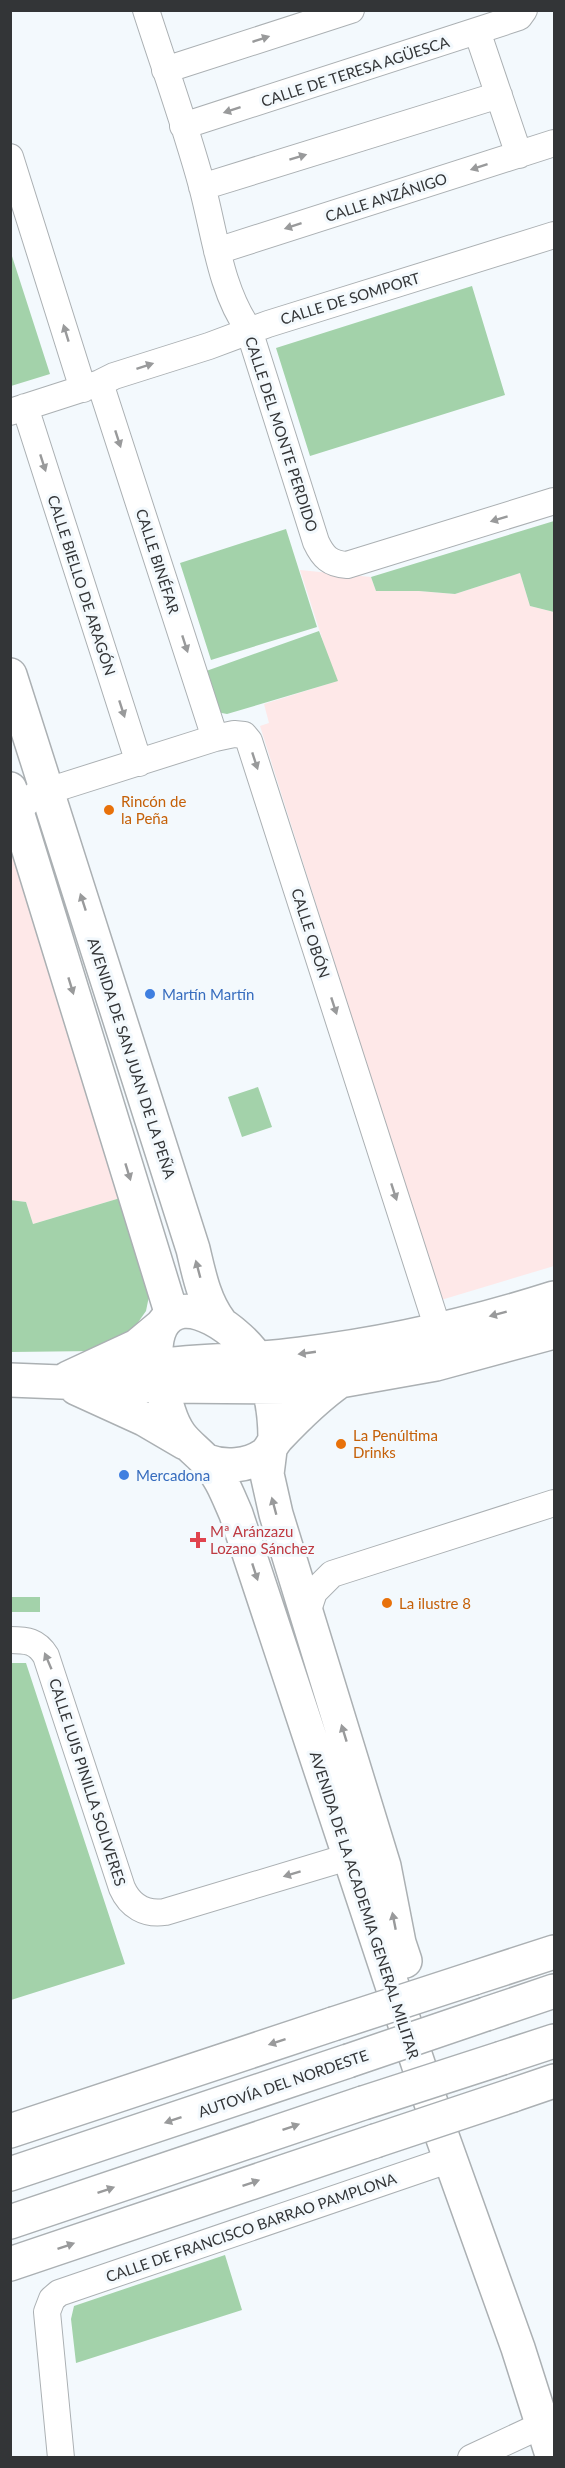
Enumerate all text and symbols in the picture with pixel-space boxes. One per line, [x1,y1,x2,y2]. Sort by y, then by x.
street label: CALLE DE TERESA AGÜESCA [259,32,452,110]
one-way arrow [252,34,270,43]
one-way arrow [223,106,241,116]
one-way arrow [289,152,307,161]
one-way arrow [470,163,488,173]
street label: CALLE ANZÁNIGO [323,169,449,225]
one-way arrow [284,222,302,232]
street label: CALLE DE SOMPORT [278,268,422,328]
one-way arrow [60,324,70,342]
street label: CALLE DEL MONTE PERDIDO [242,334,322,534]
one-way arrow [136,361,154,370]
one-way arrow [114,430,124,448]
one-way arrow [39,454,48,472]
street label: CALLE BIELLO DE ARAGÓN [44,493,120,677]
street label: CALLE BINÉFAR [133,506,184,616]
one-way arrow [490,514,508,524]
one-way arrow [181,635,190,653]
one-way arrow [118,700,127,718]
one-way arrow [251,752,260,770]
place label: Rincón de la Peña [121,792,186,827]
marker: Rincón de la Peña [102,803,116,817]
street label: CALLE OBÓN [288,886,334,980]
one-way arrow [78,893,87,911]
street label: AVENIDA DE SAN JUAN DE LA PEÑA [84,935,180,1182]
one-way arrow [67,977,76,995]
place label: Martín Martín [162,985,254,1003]
marker: Martín Martín [143,987,157,1001]
one-way arrow [330,997,340,1015]
one-way arrow [124,1163,133,1181]
one-way arrow [390,1183,399,1201]
one-way arrow [192,1259,202,1278]
one-way arrow [489,1310,507,1319]
one-way arrow [298,1349,317,1358]
place label: La Penúltima Drinks [353,1426,438,1461]
marker: La Penúltima Drinks [334,1437,348,1451]
place label: Mercadona [136,1466,210,1484]
marker: Mercadona [117,1468,131,1482]
one-way arrow [269,1497,278,1515]
place label: Mª Aránzazu Lozano Sánchez [210,1522,315,1557]
marker: Mª Aránzazu Lozano Sánchez [191,1533,205,1547]
one-way arrow [251,1563,260,1581]
place label: La ilustre 8 [399,1594,471,1612]
marker: La ilustre 8 [380,1596,394,1610]
one-way arrow [43,1652,52,1669]
street label: CALLE LUIS PINILLA SOLIVERES [46,1676,130,1888]
one-way arrow [339,1724,348,1742]
street label: AVENIDA DE LA ACADEMIA GENERAL MILITAR [307,1749,424,2062]
one-way arrow [283,1870,301,1879]
one-way arrow [389,1911,398,1930]
one-way arrow [268,2038,286,2048]
street label: AUTOVÍA DEL NORDESTE [196,2045,370,2121]
one-way arrow [164,2116,182,2125]
one-way arrow [282,2122,300,2132]
street label: CALLE DE FRANCISCO BARRAO PAMPLONA [103,2168,399,2285]
one-way arrow [242,2178,260,2188]
one-way arrow [97,2184,115,2194]
one-way arrow [57,2240,75,2250]

